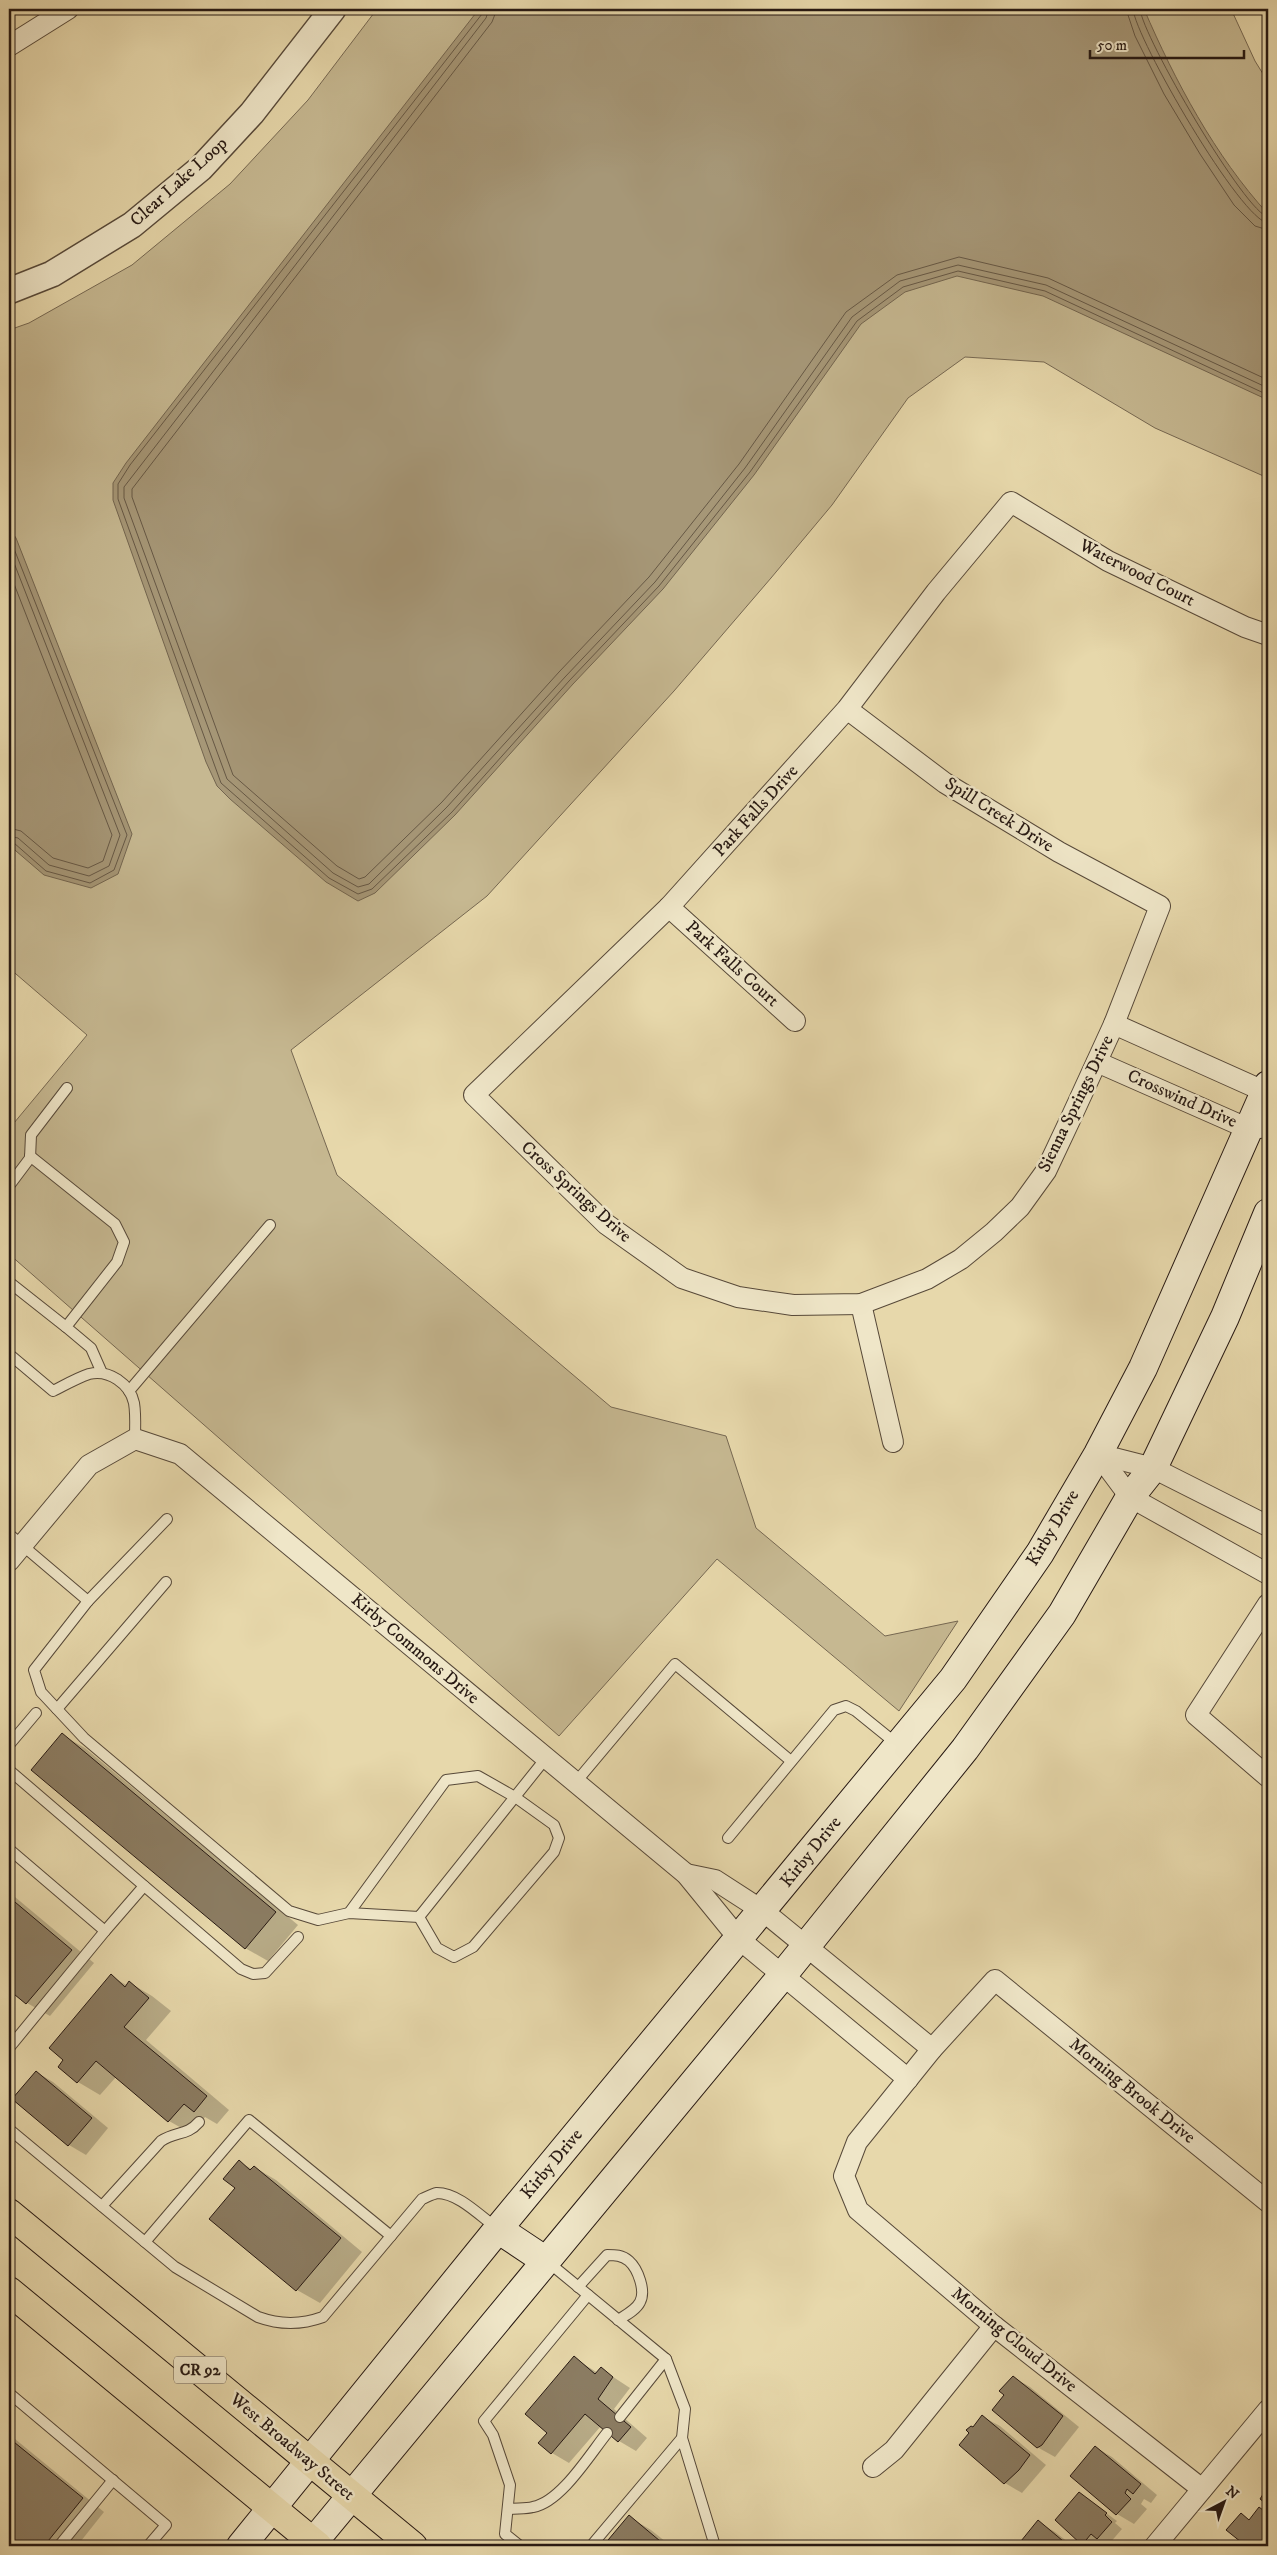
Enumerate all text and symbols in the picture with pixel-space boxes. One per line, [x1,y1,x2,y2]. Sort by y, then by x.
scale bar [1090,28,1243,60]
text: 50 m [1097,36,1127,55]
street label: Clear Lake Loop [126,133,232,231]
street label: Waterwood Court [1075,534,1199,612]
street label: Park Falls Drive [709,760,803,862]
street label: Spill Creek Drive [941,773,1057,857]
street label: Park Falls Court [681,916,783,1012]
street label: Sienna Springs Drive [1033,1032,1119,1176]
street label: Crosswind Drive [1124,1065,1240,1133]
street label: Cross Springs Drive [516,1137,636,1247]
street label: Kirby Drive [1022,1486,1084,1570]
street label: Kirby Commons Drive [346,1589,484,1709]
street label: Kirby Drive [776,1812,846,1892]
street label: Morning Brook Drive [1064,2033,1200,2149]
street label: Kirby Drive [516,2124,588,2204]
street label: Morning Cloud Drive [947,2283,1081,2397]
road number: CR 92 [174,2356,226,2384]
street label: West Broadway Street [224,2388,359,2506]
north arrow [1200,2478,1250,2528]
text: N [1222,2482,1242,2504]

